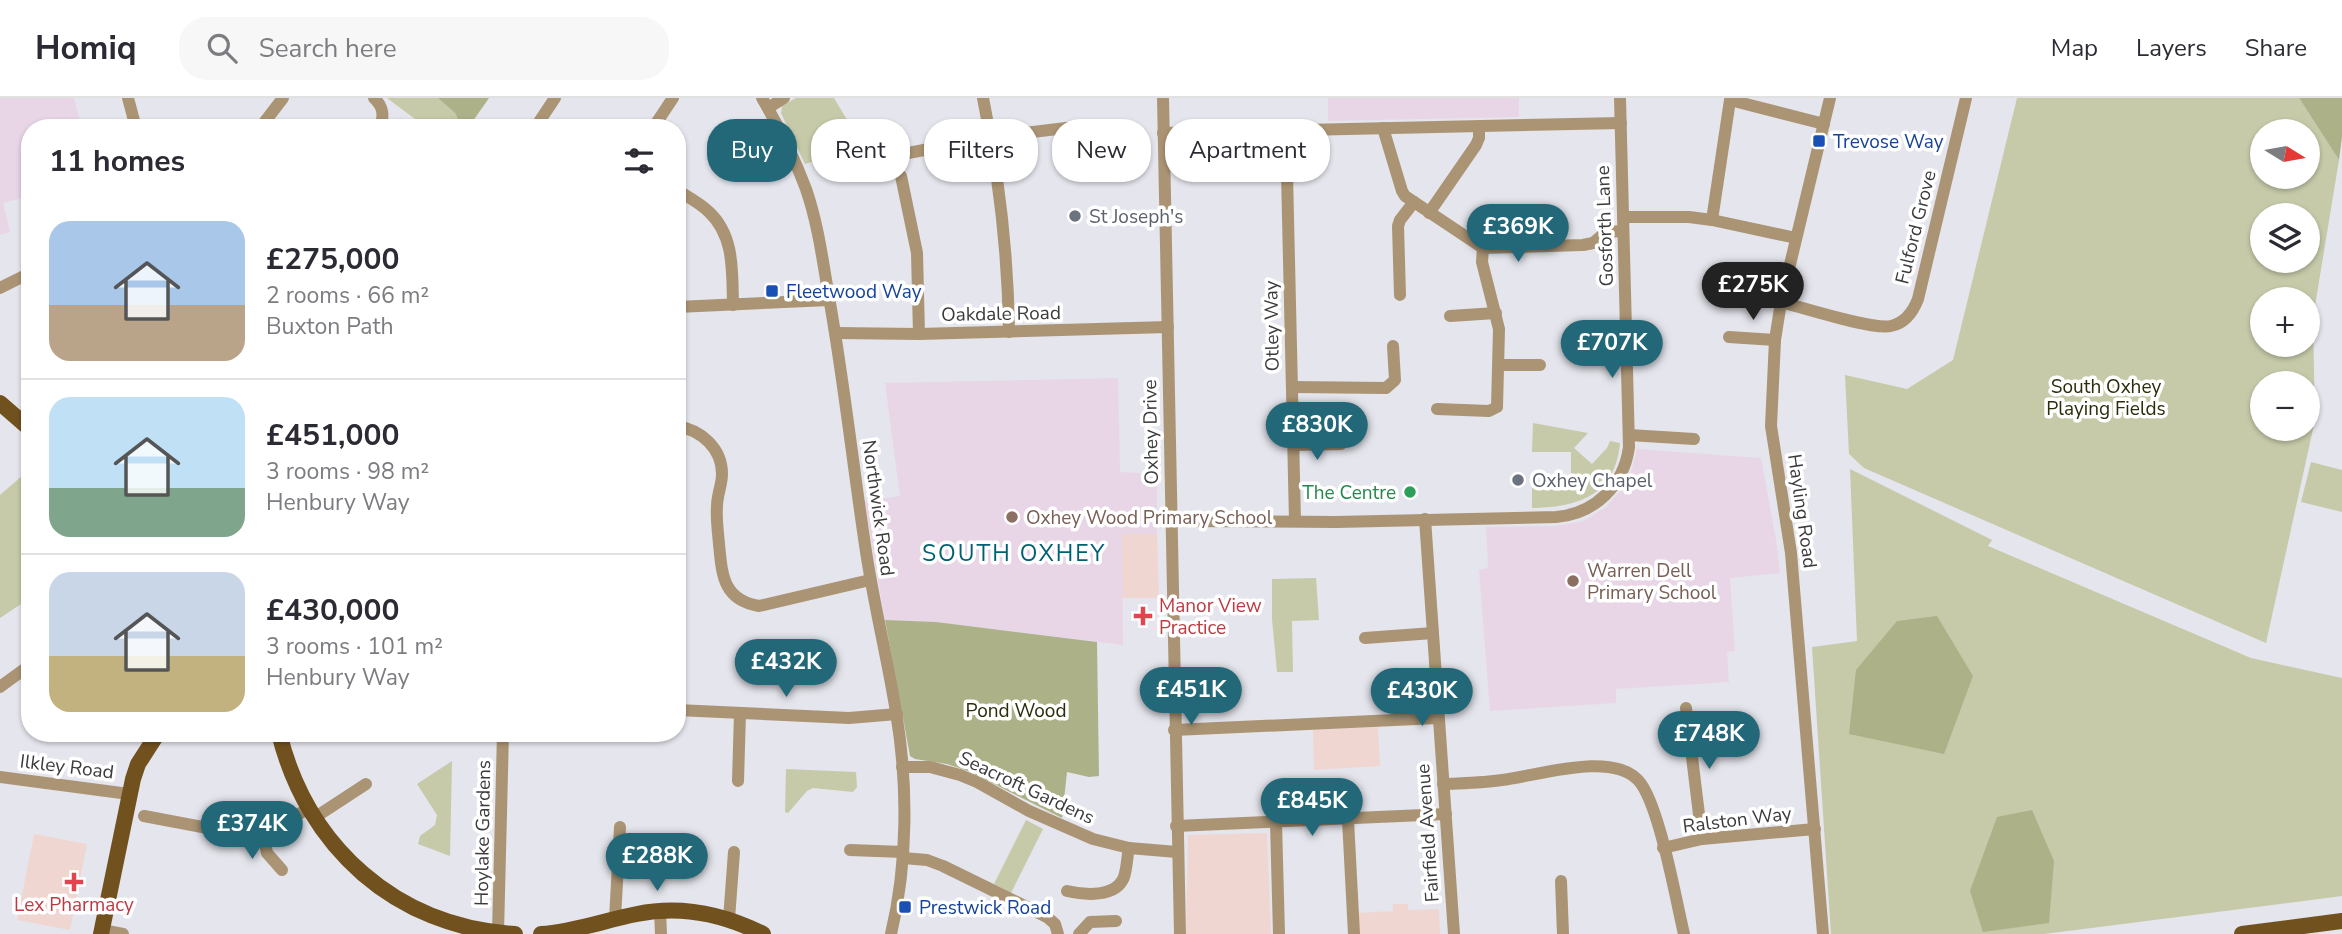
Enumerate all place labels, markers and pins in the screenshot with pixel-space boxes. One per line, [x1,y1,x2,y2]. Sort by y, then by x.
place label: Trevose Way [1833,129,1944,155]
marker: Trevose Way [1811,133,1827,149]
place label: St Joseph's [1089,204,1183,230]
pin: £369K [1469,204,1567,264]
marker: St Joseph's [1067,208,1083,224]
pin: £275K [1704,262,1802,322]
place label: Fleetwood Way [786,279,922,305]
marker: Fleetwood Way [764,283,780,299]
pin: £707K [1563,320,1661,380]
pin: £830K [1268,402,1366,462]
place label: Oxhey Chapel [1532,468,1653,494]
marker: Oxhey Chapel [1510,472,1526,488]
place label: The Centre [1302,480,1396,506]
marker: The Centre [1402,484,1418,500]
place label: Oxhey Wood Primary School [1026,505,1273,531]
marker: Oxhey Wood Primary School [1004,509,1020,525]
place label: Warren Dell Primary School [1587,558,1717,606]
marker: Warren Dell Primary School [1565,573,1581,589]
place label: Manor View Practice [1159,593,1262,641]
marker: Manor View Practice [1133,606,1153,626]
pin: £432K [737,640,835,699]
pin: £451K [1142,668,1240,727]
pin: £430K [1373,668,1471,728]
pin: £748K [1660,712,1758,771]
pin: £845K [1263,778,1361,838]
pin: £374K [203,802,301,861]
pin: £288K [608,834,706,893]
marker: Lex Pharmacy [66,874,82,890]
place label: Lex Pharmacy [14,892,134,918]
place label: Prestwick Road [919,895,1051,921]
marker: Prestwick Road [897,899,913,915]

